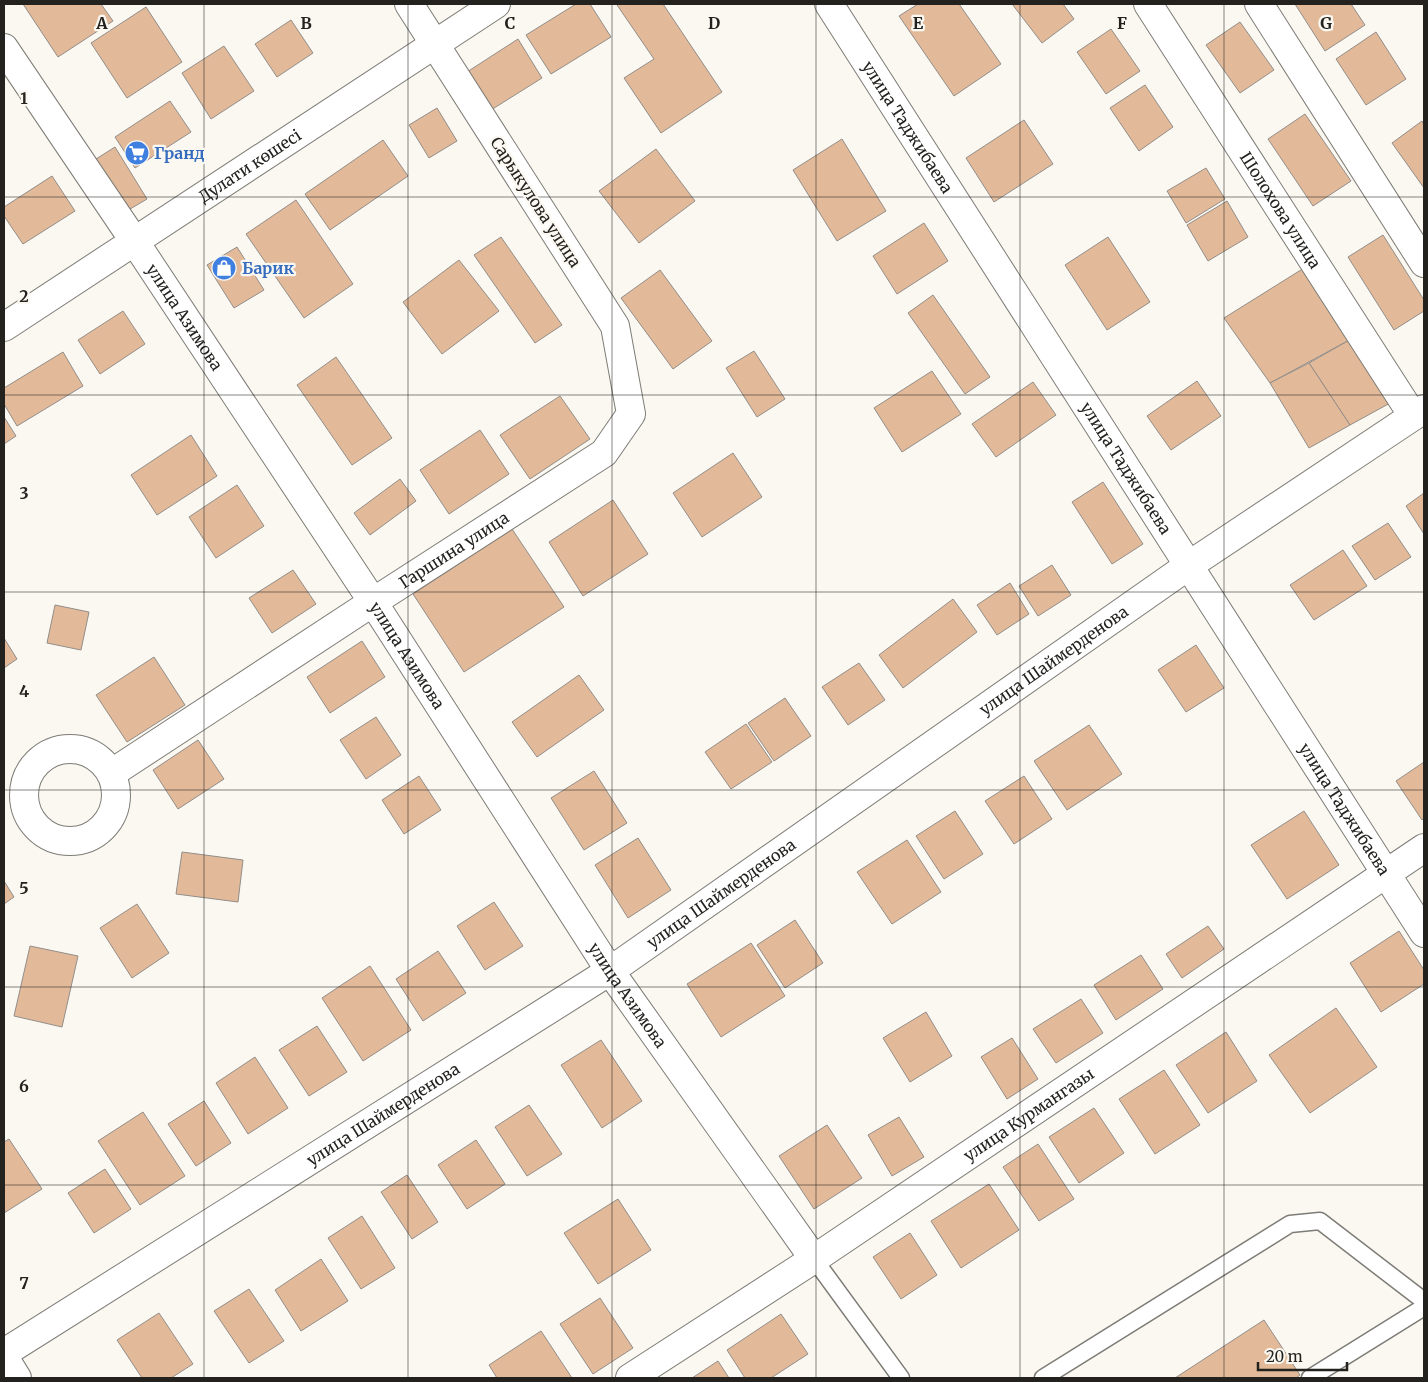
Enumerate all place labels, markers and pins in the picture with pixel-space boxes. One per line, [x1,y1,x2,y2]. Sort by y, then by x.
supermarket icon: Гранд [124,140,150,166]
place label: Гранд [154,143,205,163]
shop icon: Барик [211,255,237,281]
place label: Барик [242,258,294,278]

